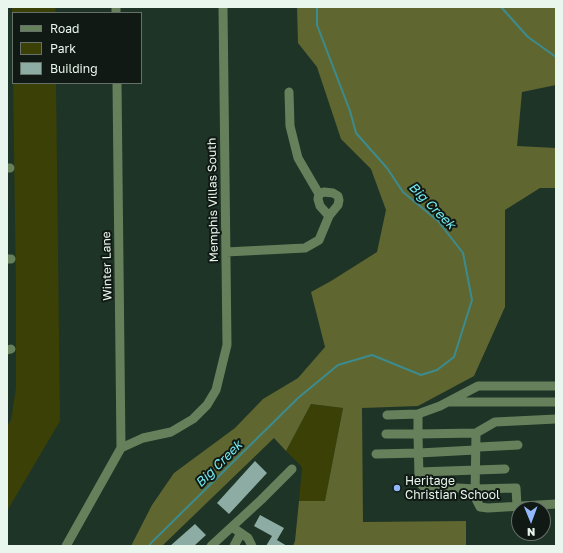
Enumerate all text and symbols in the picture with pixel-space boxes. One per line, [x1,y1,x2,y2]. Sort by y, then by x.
legend [12,12,142,84]
text: Road [50,21,79,36]
text: Park [50,41,76,56]
text: Building [50,61,98,76]
street label: Memphis Villas South [205,138,221,262]
water label: Big Creek [405,179,459,233]
street label: Winter Lane [99,231,115,301]
water label: Big Creek [192,437,246,491]
place label: Heritage Christian School [405,474,500,502]
marker: Heritage Christian School [392,483,402,493]
north arrow [511,501,551,541]
text: N [527,526,536,539]

